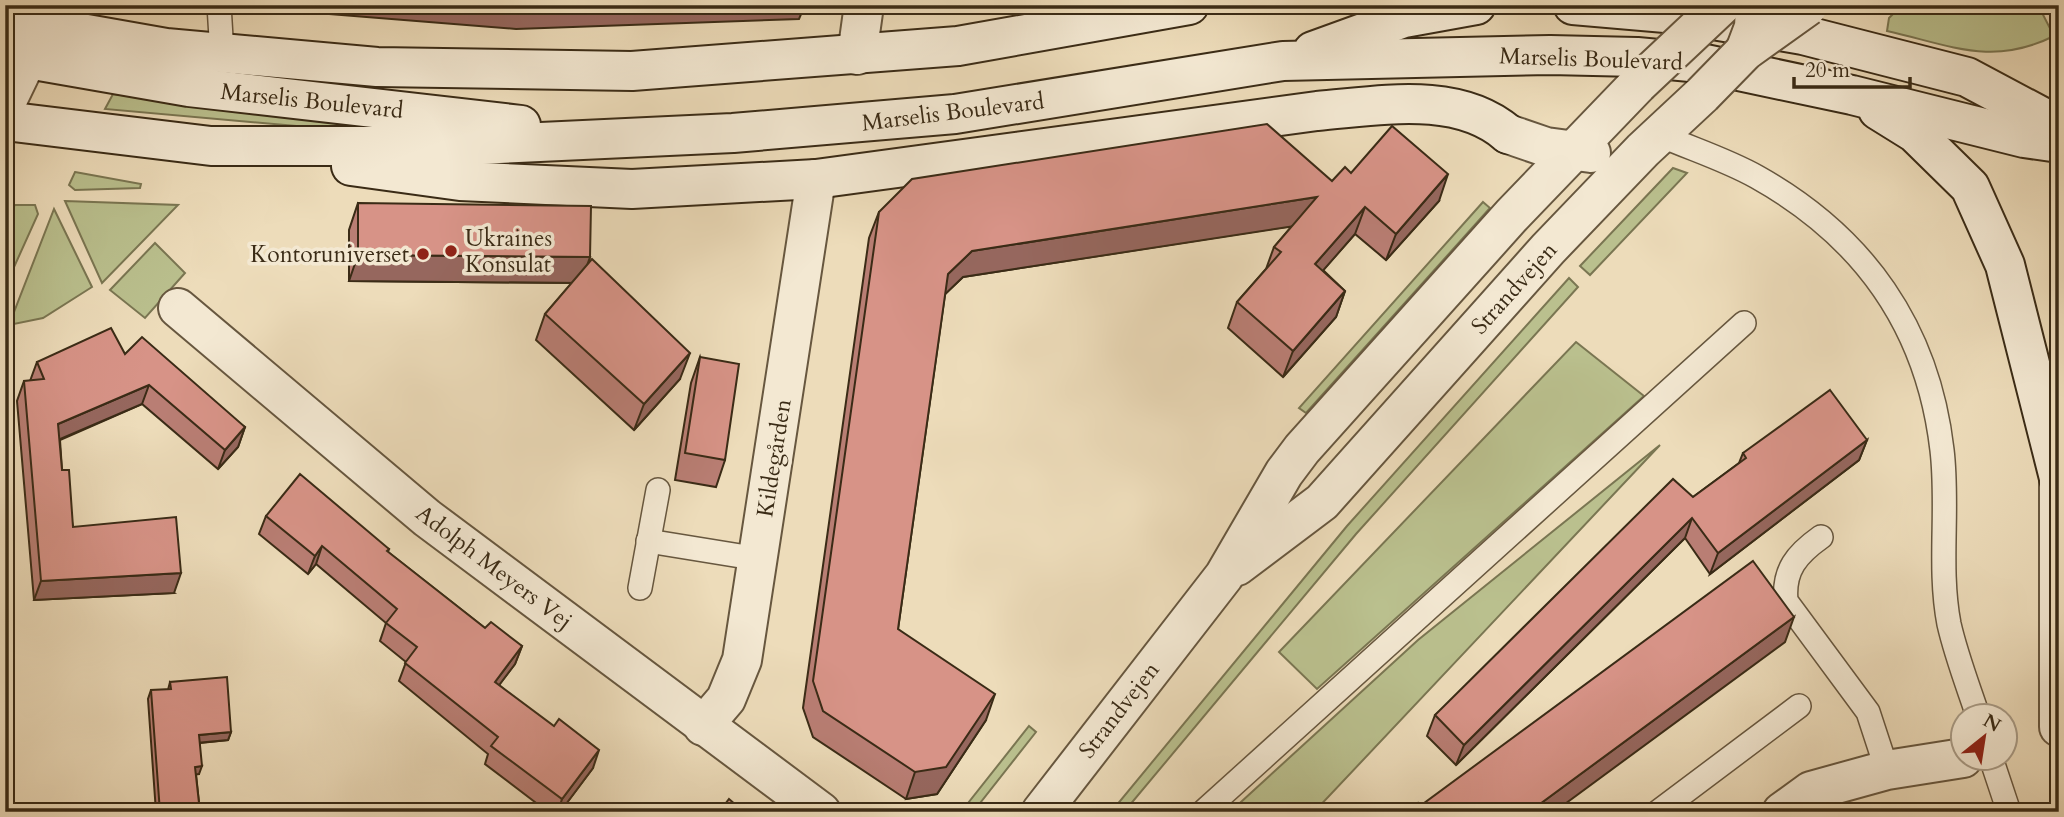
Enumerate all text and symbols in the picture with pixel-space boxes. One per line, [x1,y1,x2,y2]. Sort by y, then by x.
street label: Marselis Boulevard [1499,40,1684,78]
scale bar [1794,46,1910,90]
text: 20 m [1805,56,1850,85]
street label: Marselis Boulevard [219,76,406,126]
street label: Marselis Boulevard [860,85,1047,139]
place label: Ukraines Konsulat [465,223,552,280]
street label: Strandvejen [1464,235,1564,341]
place label: Kontoruniverset [250,239,409,270]
marker: Ukraines Konsulat [443,243,459,259]
marker: Kontoruniverset [415,246,431,262]
street label: Kildegården [749,397,799,519]
street label: Adolph Meyers Vej [409,498,579,636]
street label: Strandvejen [1072,655,1166,765]
north arrow [1948,702,2018,772]
text: N [1978,708,2006,739]

